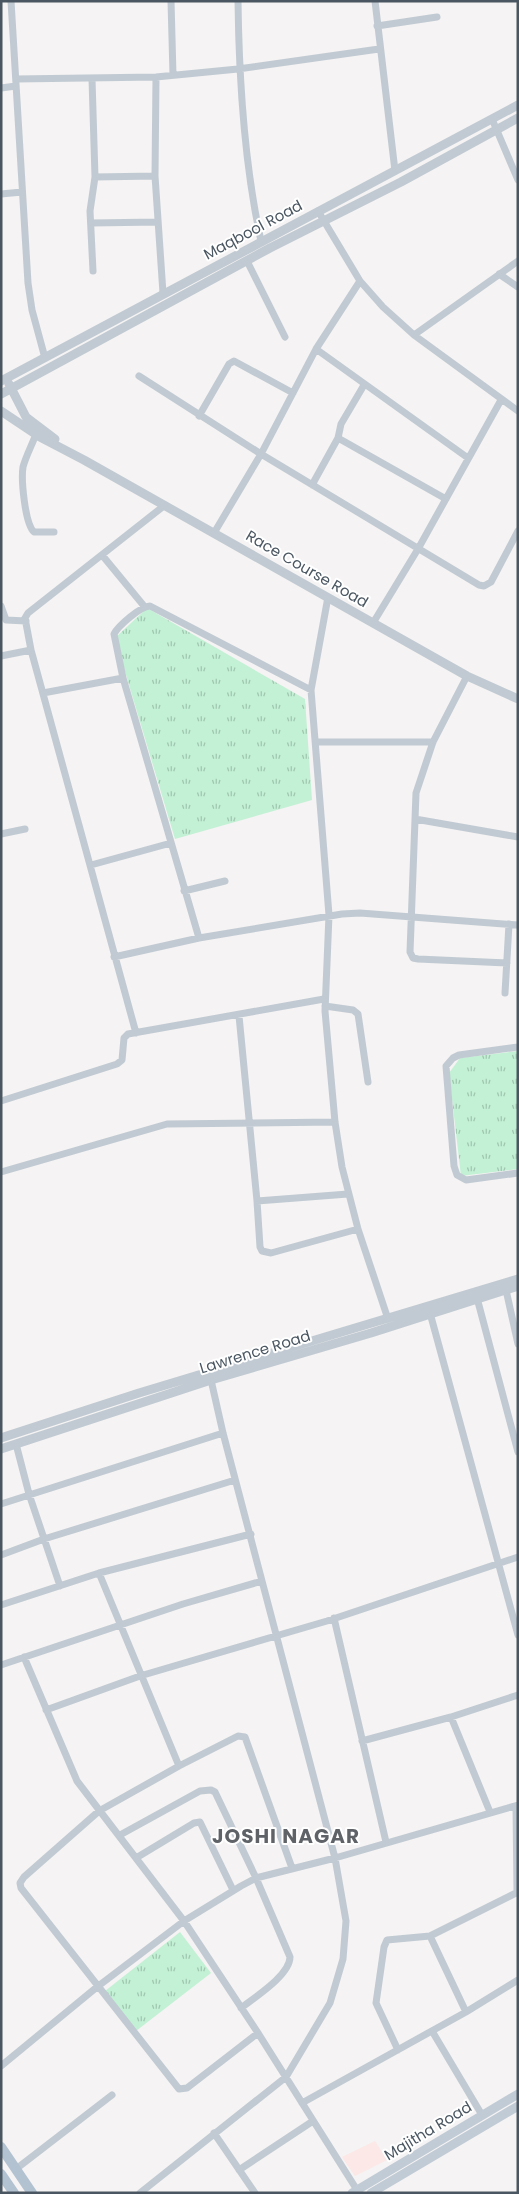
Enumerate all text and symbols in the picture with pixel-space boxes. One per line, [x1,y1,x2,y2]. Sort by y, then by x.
street label: Maqbool Road [200,195,306,264]
street label: Race Course Road [242,525,372,612]
street label: Lawrence Road [197,1325,313,1378]
district label: JOSHI NAGAR [212,1822,360,1850]
street label: Majitha Road [380,2096,475,2165]

